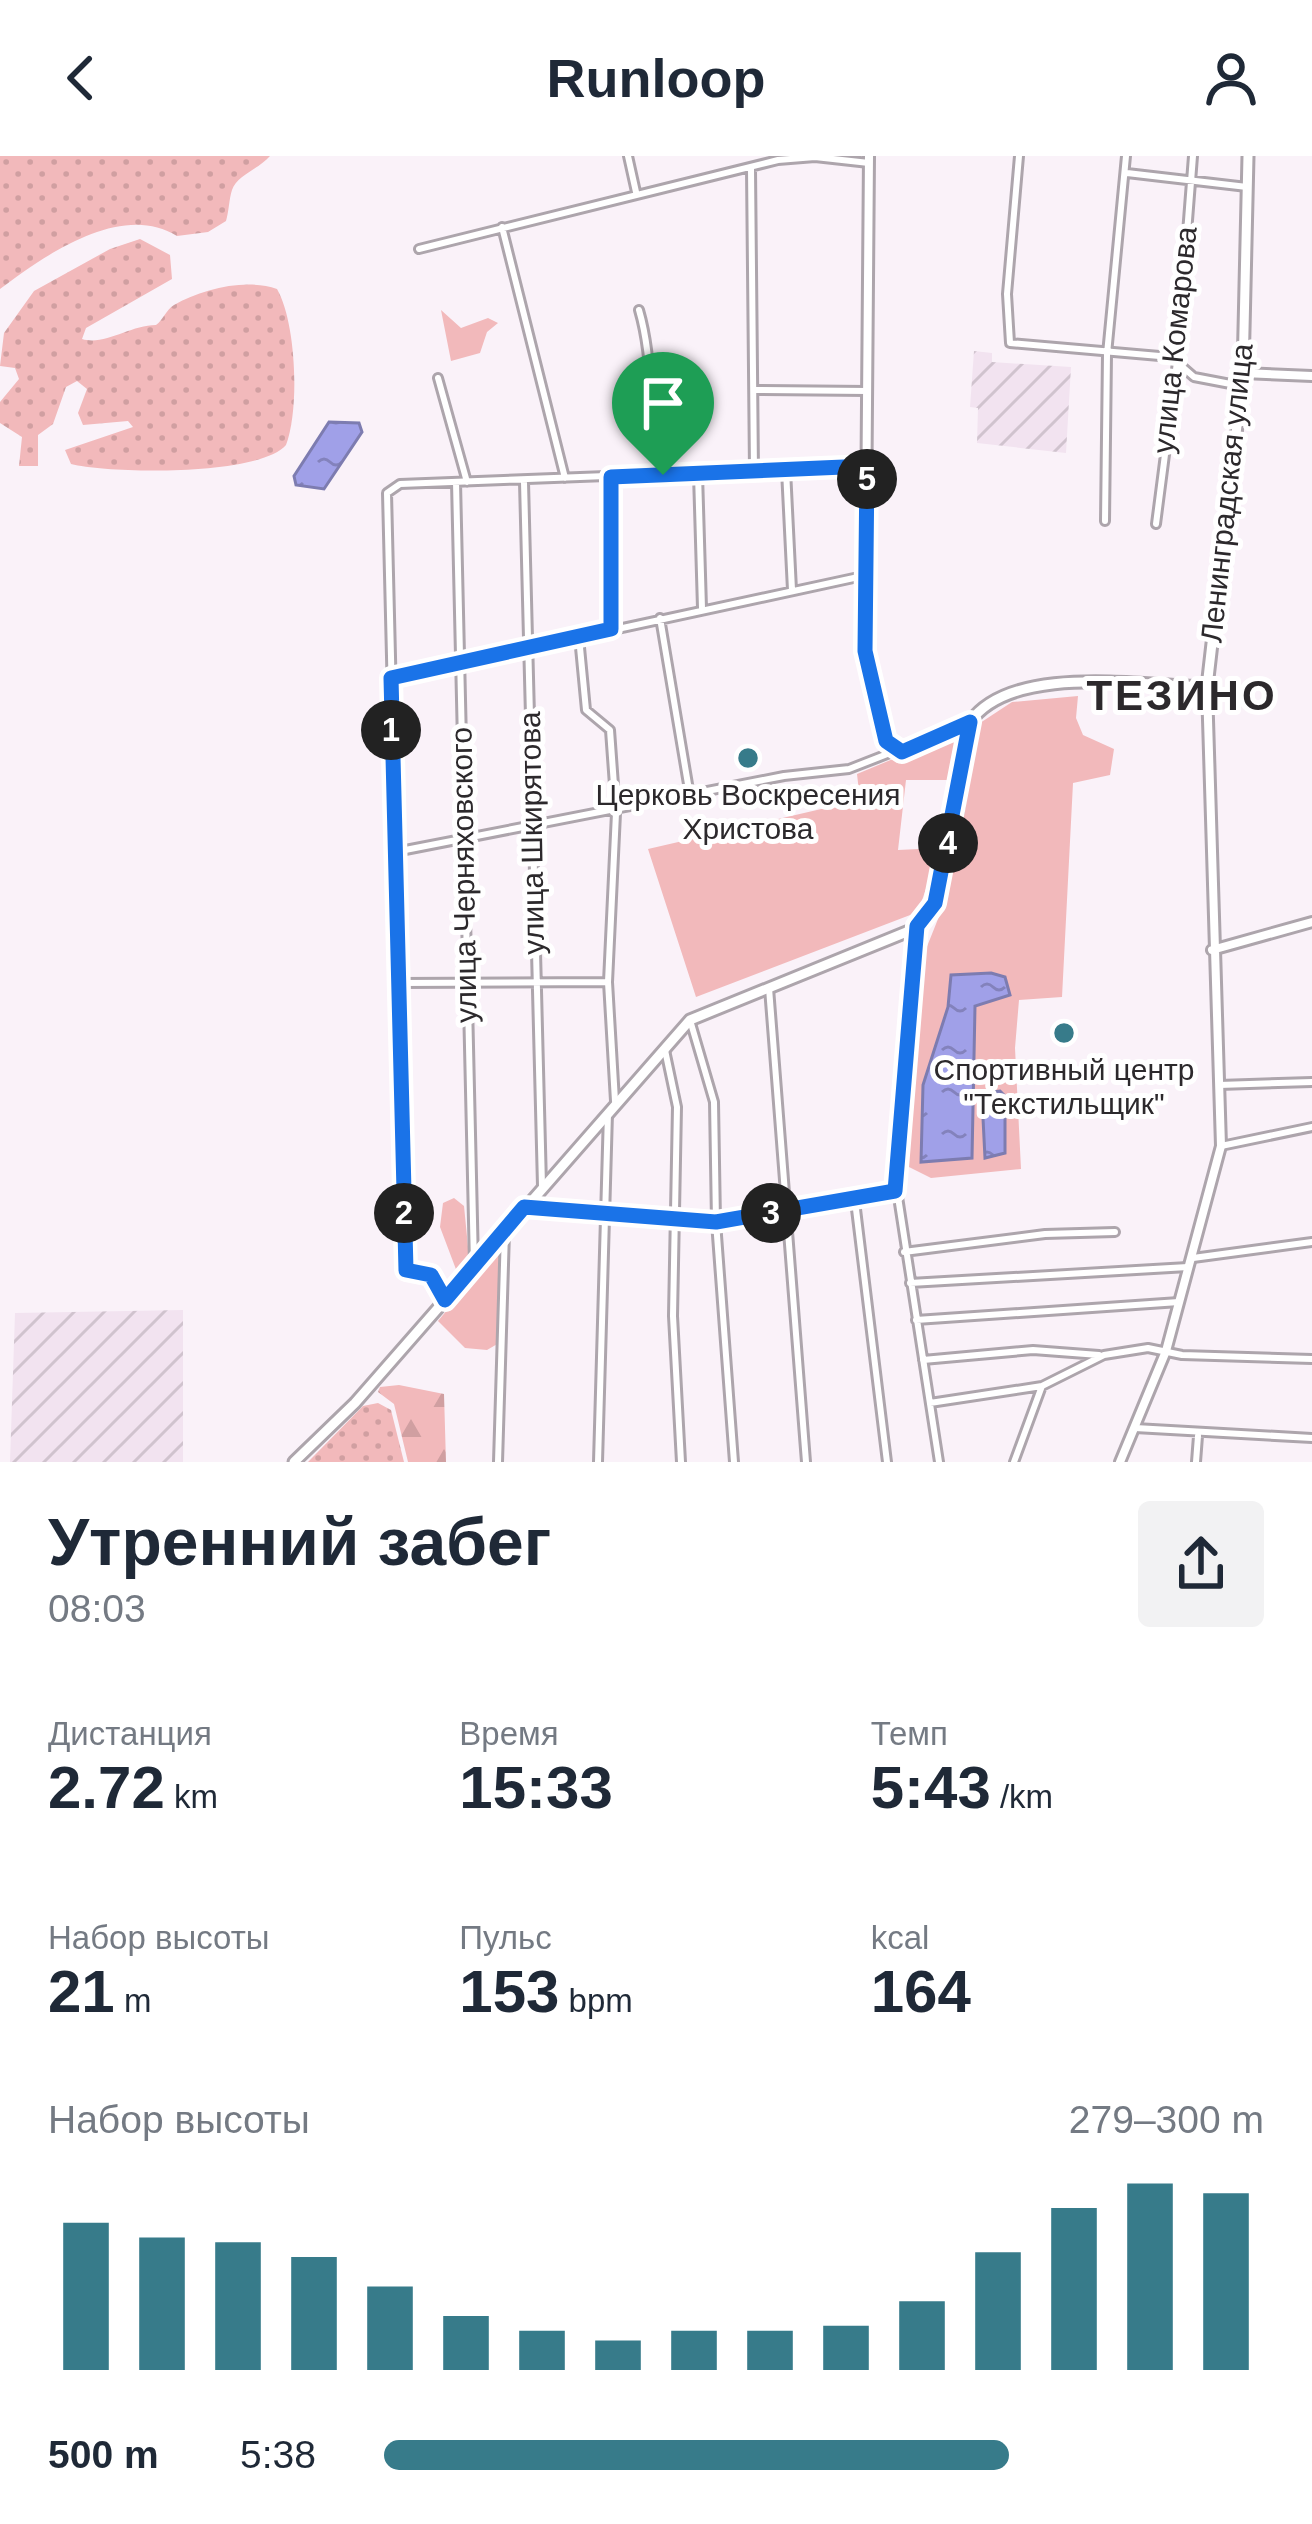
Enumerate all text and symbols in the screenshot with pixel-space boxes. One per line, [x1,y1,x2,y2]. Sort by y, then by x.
icon: back [48,45,114,111]
icon: person [1198,45,1264,111]
text: Runloop [547,48,765,108]
street label: улица Комарова [1146,225,1203,455]
street label: Ленинградская улица [1194,341,1259,644]
pin [612,352,714,475]
icon: arrive [630,370,696,436]
pin: 5 [837,449,897,509]
text: 5 [858,460,876,497]
district label: ТЕЗИНО [1086,672,1278,719]
pin: 1 [361,700,421,760]
text: 1 [382,711,400,748]
street label: улица Шкирятова [513,711,550,955]
street label: улица Черняховского [444,727,483,1023]
marker: Церковь Воскресения Христова [735,745,761,771]
place label: Церковь Воскресения Христова [595,778,901,845]
pin: 4 [918,813,978,873]
text: 4 [939,824,957,861]
marker: Спортивный центр "Текстильщик" [1051,1020,1077,1046]
place label: Спортивный центр "Текстильщик" [934,1053,1194,1120]
pin: 2 [374,1183,434,1243]
pin: 3 [741,1183,801,1243]
text: 2 [395,1194,413,1231]
text: 3 [762,1194,780,1231]
button: share [1138,1501,1264,1627]
text: Утренний забег [48,1505,551,1579]
text: 08:03 [48,1587,146,1630]
text: Дистанция [48,1715,212,1752]
text: Время [459,1715,559,1752]
text: Темп [871,1715,948,1752]
text: 2.72 [48,1754,165,1821]
text: 15:33 [459,1754,613,1821]
text: 5:43 [871,1754,991,1821]
text: km [165,1778,218,1815]
text: /km [991,1778,1053,1815]
text: Набор высоты [48,1919,270,1956]
text: Пульс [459,1919,552,1956]
text: kcal [871,1919,929,1956]
text: 21 [48,1958,115,2025]
text: 153 [459,1958,559,2025]
text: 164 [871,1958,971,2025]
text: m [115,1982,151,2019]
text: bpm [559,1982,633,2019]
text: Набор высоты [48,2098,310,2141]
text: 279–300 m [1069,2098,1264,2141]
text: 500 m [48,2433,159,2476]
text: 5:38 [240,2433,316,2476]

